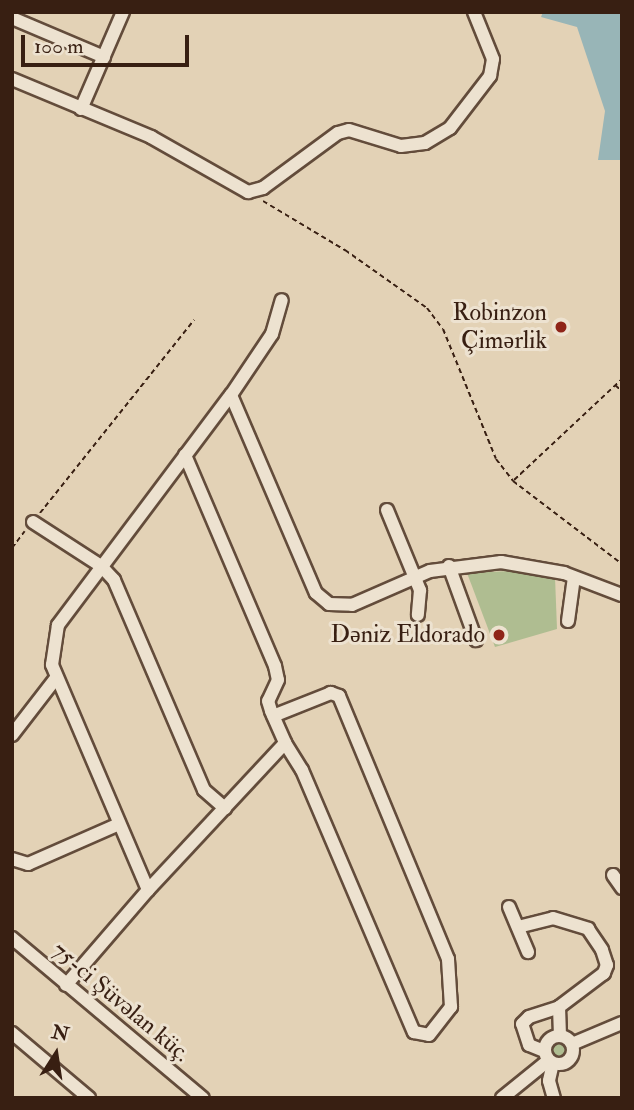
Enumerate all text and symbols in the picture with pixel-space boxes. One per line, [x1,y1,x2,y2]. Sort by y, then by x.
scale bar [24,21,192,65]
text: 100 m [34,33,84,60]
place label: Robinzon Çimərlik [453,299,547,355]
marker: Robinzon Çimərlik [553,319,569,335]
place label: Dəniz Eldorado [331,621,485,649]
marker: Dəniz Eldorado [491,627,507,643]
street label: 75-ci Şüvəlan küç. [46,936,196,1068]
north arrow [21,1019,91,1089]
text: N [50,1020,71,1047]

